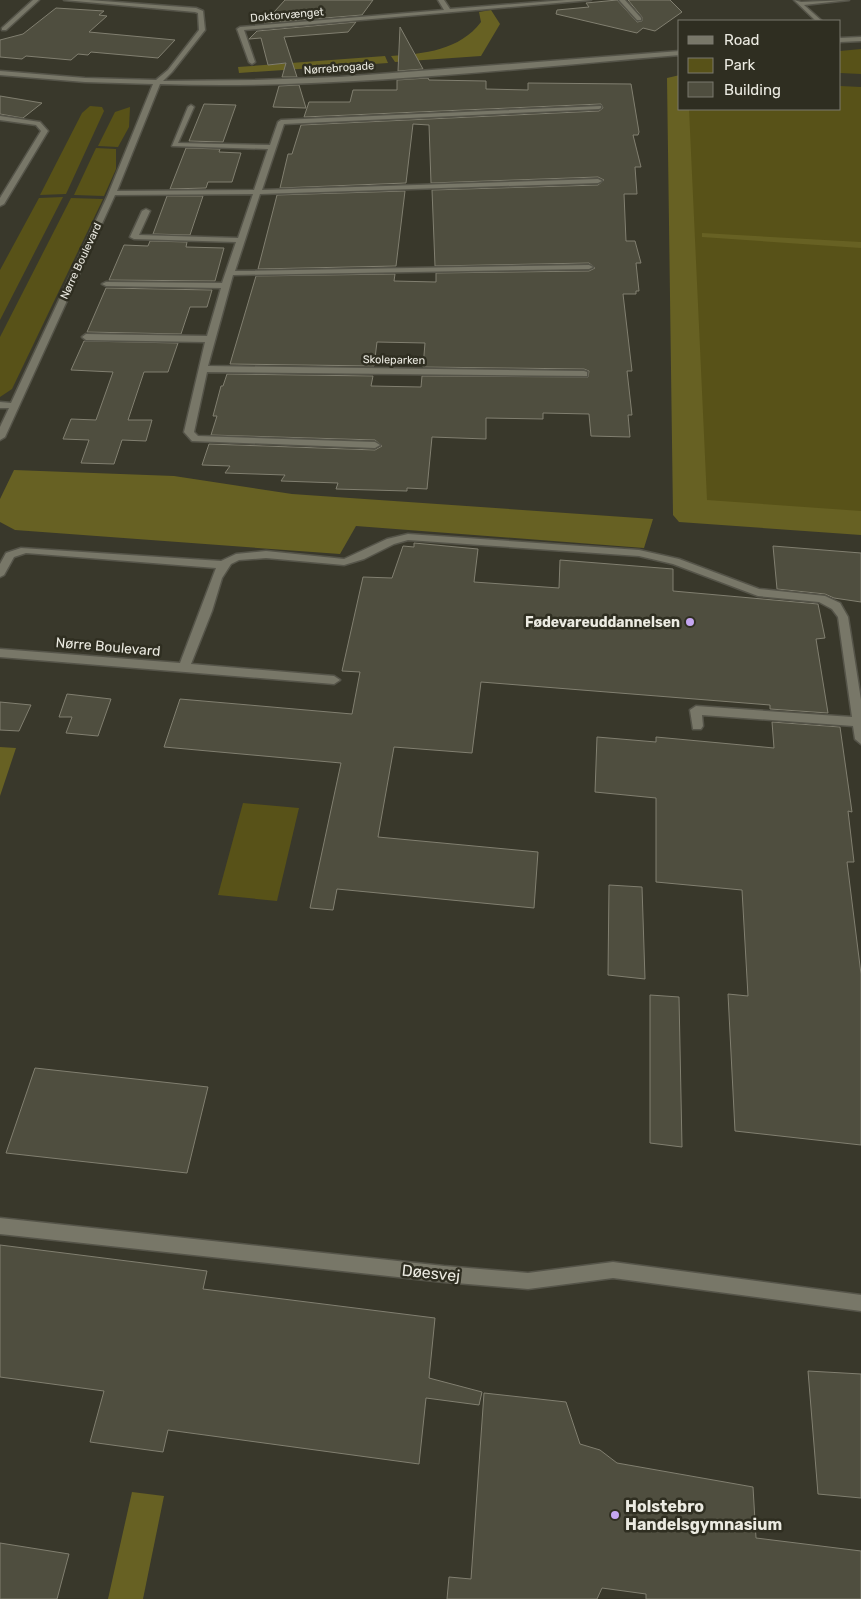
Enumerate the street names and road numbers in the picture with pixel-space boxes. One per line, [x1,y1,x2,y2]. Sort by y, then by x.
street label: Doktorvænget [250,5,325,25]
street label: Nørrebrogade [303,59,375,77]
street label: Nørre Boulevard [58,221,104,301]
street label: Skoleparken [363,353,425,367]
street label: Nørre Boulevard [55,634,161,660]
street label: Døesvej [401,1260,461,1286]

